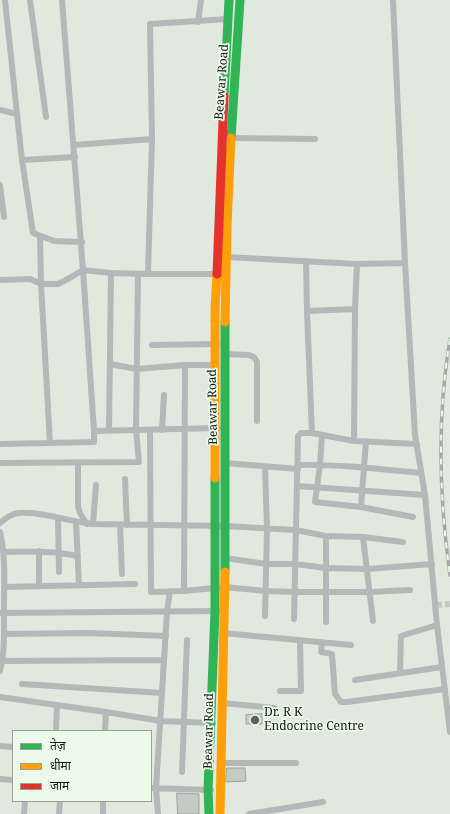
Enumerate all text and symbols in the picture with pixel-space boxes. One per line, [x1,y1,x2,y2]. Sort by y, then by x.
street label: Beawar Road [212,44,232,120]
street label: Beawar Road [205,369,221,445]
street label: Beawar Road [201,693,217,769]
place label: Dr. R K Endocrine Centre [264,706,364,734]
marker: Dr. R K Endocrine Centre [249,714,261,726]
legend [12,730,152,802]
text: तेज़ [50,737,66,754]
text: धीमा [50,757,71,774]
text: जाम [50,777,69,794]

